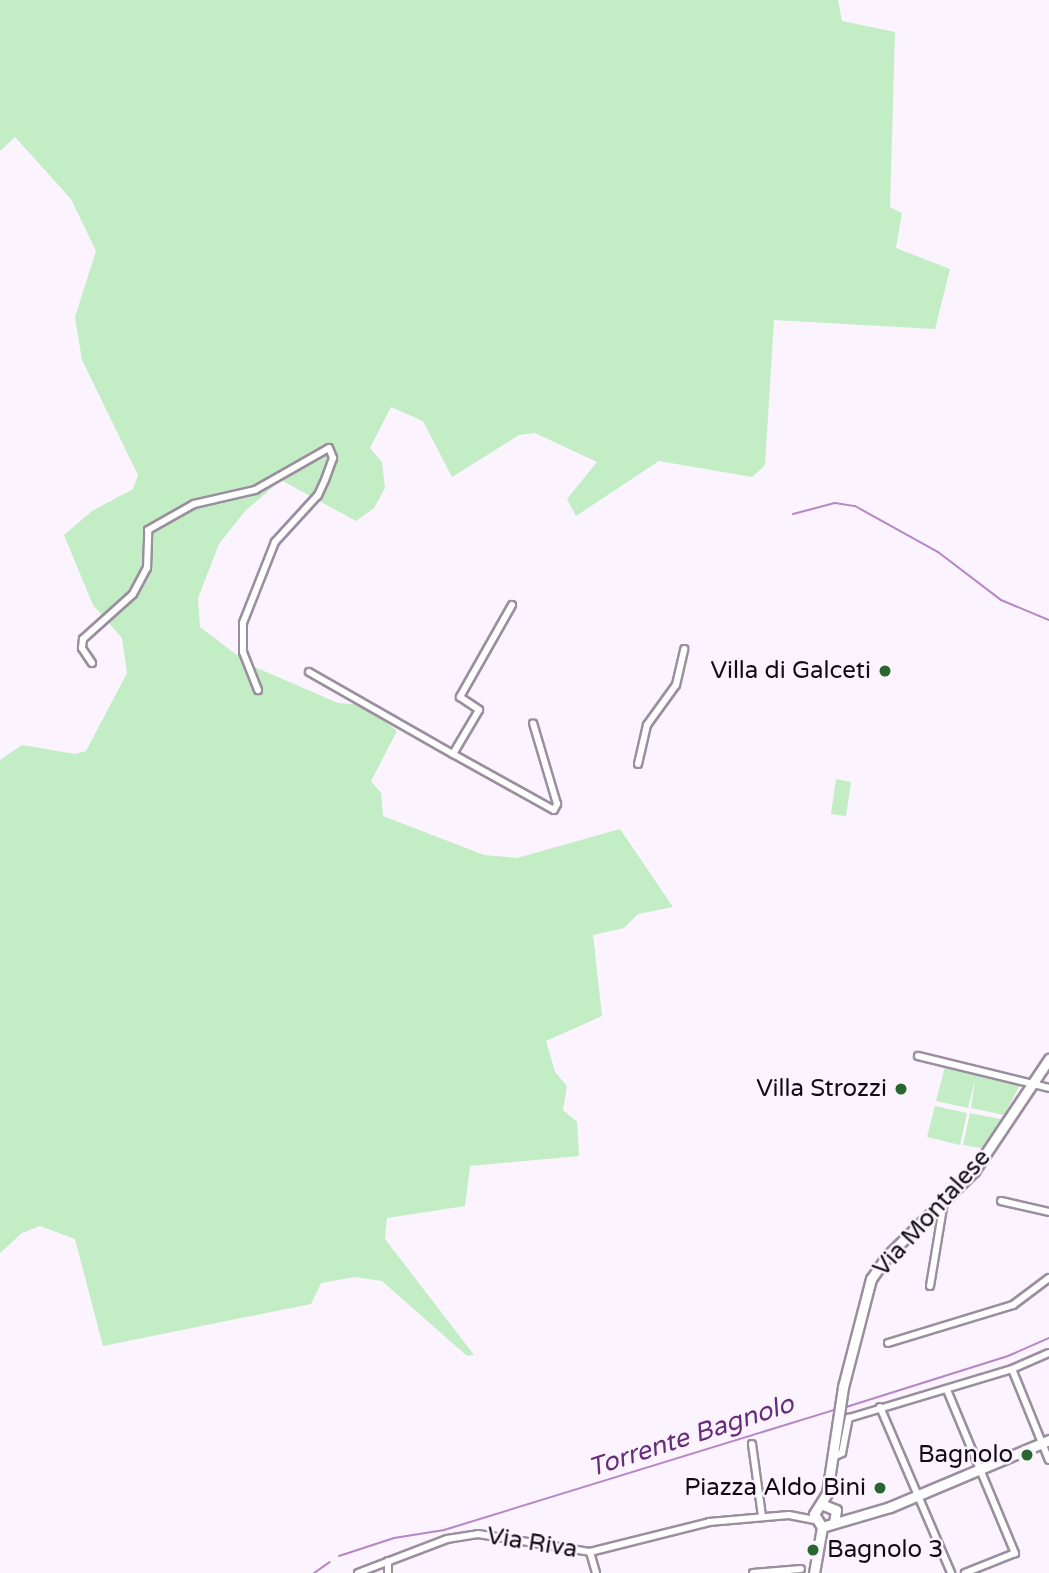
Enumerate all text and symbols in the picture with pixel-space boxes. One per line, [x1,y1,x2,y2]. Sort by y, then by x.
place label: Villa di Galceti [711,657,871,685]
marker: Villa di Galceti [877,663,893,679]
place label: Villa Strozzi [756,1075,887,1103]
marker: Villa Strozzi [893,1081,909,1097]
street label: Via Montalese [867,1143,997,1283]
water label: Torrente Bagnolo [584,1388,798,1484]
place label: Bagnolo [918,1441,1013,1469]
marker: Bagnolo [1019,1447,1035,1463]
place label: Piazza Aldo Bini [684,1474,866,1502]
marker: Piazza Aldo Bini [872,1480,888,1496]
street label: Via Riva [485,1522,579,1564]
place label: Bagnolo 3 [827,1536,943,1564]
marker: Bagnolo 3 [805,1542,821,1558]

